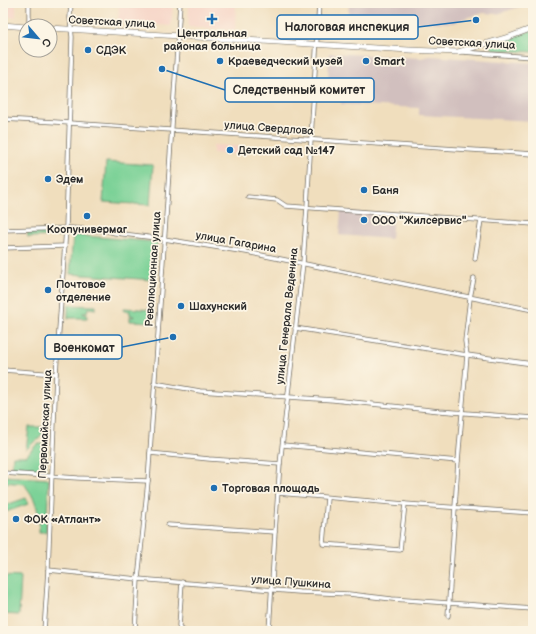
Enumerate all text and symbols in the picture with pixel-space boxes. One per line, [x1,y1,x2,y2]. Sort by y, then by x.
street label: Советская улица [68,13,156,31]
marker: Центральная районая больница [206,13,218,25]
callout: Налоговая инспекция [277,15,418,39]
north arrow [18,18,58,58]
text: Налоговая инспекция [284,20,410,35]
place label: Центральная районая больница [163,27,261,53]
street label: Советская улица [428,34,516,52]
text: С [39,36,54,49]
place label: СДЭК [96,44,127,57]
marker: СДЭК [83,45,93,55]
place label: Краеведческий музей [228,55,343,68]
place label: Smart [374,55,405,68]
marker: Краеведческий музей [215,56,225,66]
marker: Smart [361,56,371,66]
callout: Следственный комитет [225,78,374,102]
text: Следственный комитет [233,83,365,98]
street label: улица Свердлова [224,118,315,138]
place label: Детский сад №147 [238,144,335,157]
marker: Детский сад №147 [225,145,235,155]
place label: Эдем [56,173,83,186]
marker: Эдем [43,174,53,184]
place label: Баня [372,184,399,197]
marker: Баня [359,185,369,195]
street label: Революционная улица [142,210,164,327]
marker: Коопунивермаг [82,211,92,221]
place label: ООО "Жилсервис" [372,214,467,227]
marker: ООО "Жилсервис" [359,215,369,225]
place label: Коопунивермаг [47,223,128,236]
street label: улица Гагарина [195,229,278,256]
street label: улица Генерала Веденина [273,247,301,385]
place label: Почтовое отделение [56,278,111,304]
marker: Почтовое отделение [43,285,53,295]
place label: Шахунский [189,300,247,313]
marker: Шахунский [176,301,186,311]
callout: Военкомат [45,335,122,359]
text: Военкомат [53,341,115,356]
street label: Первомайская улица [36,369,54,479]
place label: Торговая площадь [222,482,320,495]
marker: Торговая площадь [209,483,219,493]
place label: ФОК «Атлант» [24,513,101,526]
marker: ФОК «Атлант» [11,514,21,524]
street label: улица Пушкина [251,573,332,591]

